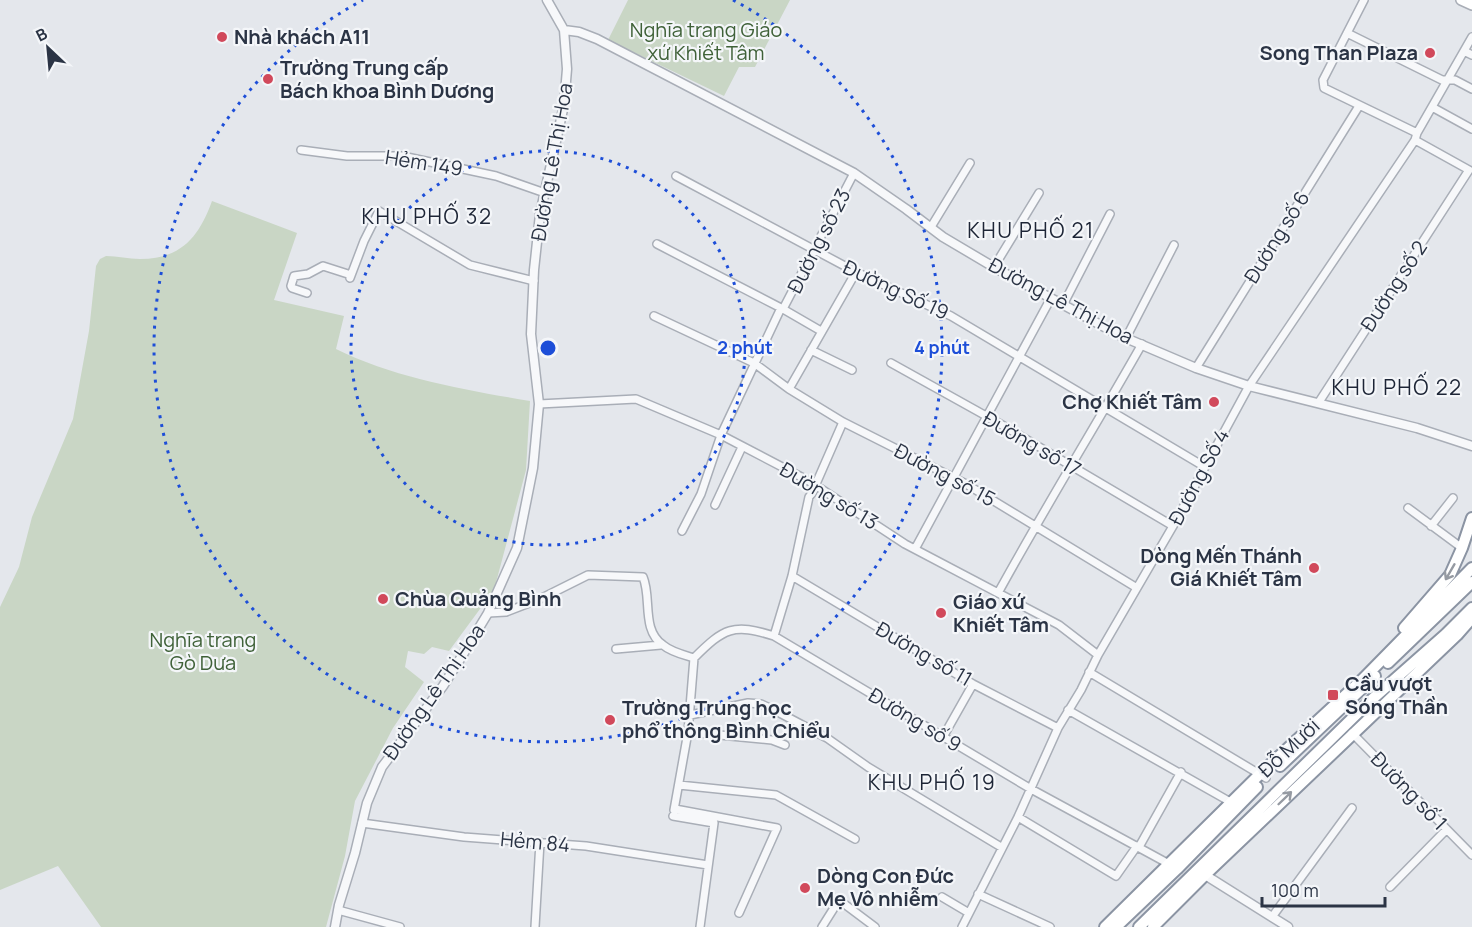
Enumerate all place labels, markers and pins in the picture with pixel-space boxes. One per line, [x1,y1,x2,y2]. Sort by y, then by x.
place label: Nhà khách A11 [234,23,370,50]
marker: Nhà khách A11 [215,30,229,44]
place label: Song Than Plaza [1260,39,1418,66]
marker: Song Than Plaza [1423,46,1437,60]
place label: Trường Trung cấp Bách khoa Bình Dương [280,54,494,104]
marker: Trường Trung cấp Bách khoa Bình Dương [261,72,275,86]
centre of rings [538,338,558,358]
place label: Chợ Khiết Tâm [1062,388,1202,415]
marker: Chợ Khiết Tâm [1207,395,1221,409]
place label: Dòng Mến Thánh Giá Khiết Tâm [1140,542,1302,592]
marker: Dòng Mến Thánh Giá Khiết Tâm [1307,561,1321,575]
place label: Chùa Quảng Bình [395,585,561,612]
place label: Giáo xứ Khiết Tâm [953,588,1049,638]
marker: Chùa Quảng Bình [376,592,390,606]
marker: Giáo xứ Khiết Tâm [934,606,948,620]
place label: Cầu vượt Sóng Thần [1345,670,1448,720]
marker: Cầu vượt Sóng Thần [1326,688,1340,702]
place label: Trường Trung học phổ thông Bình Chiểu [622,694,830,744]
marker: Trường Trung học phổ thông Bình Chiểu [603,713,617,727]
place label: Dòng Con Đức Mẹ Vô nhiễm [817,862,954,912]
marker: Dòng Con Đức Mẹ Vô nhiễm [798,881,812,895]

